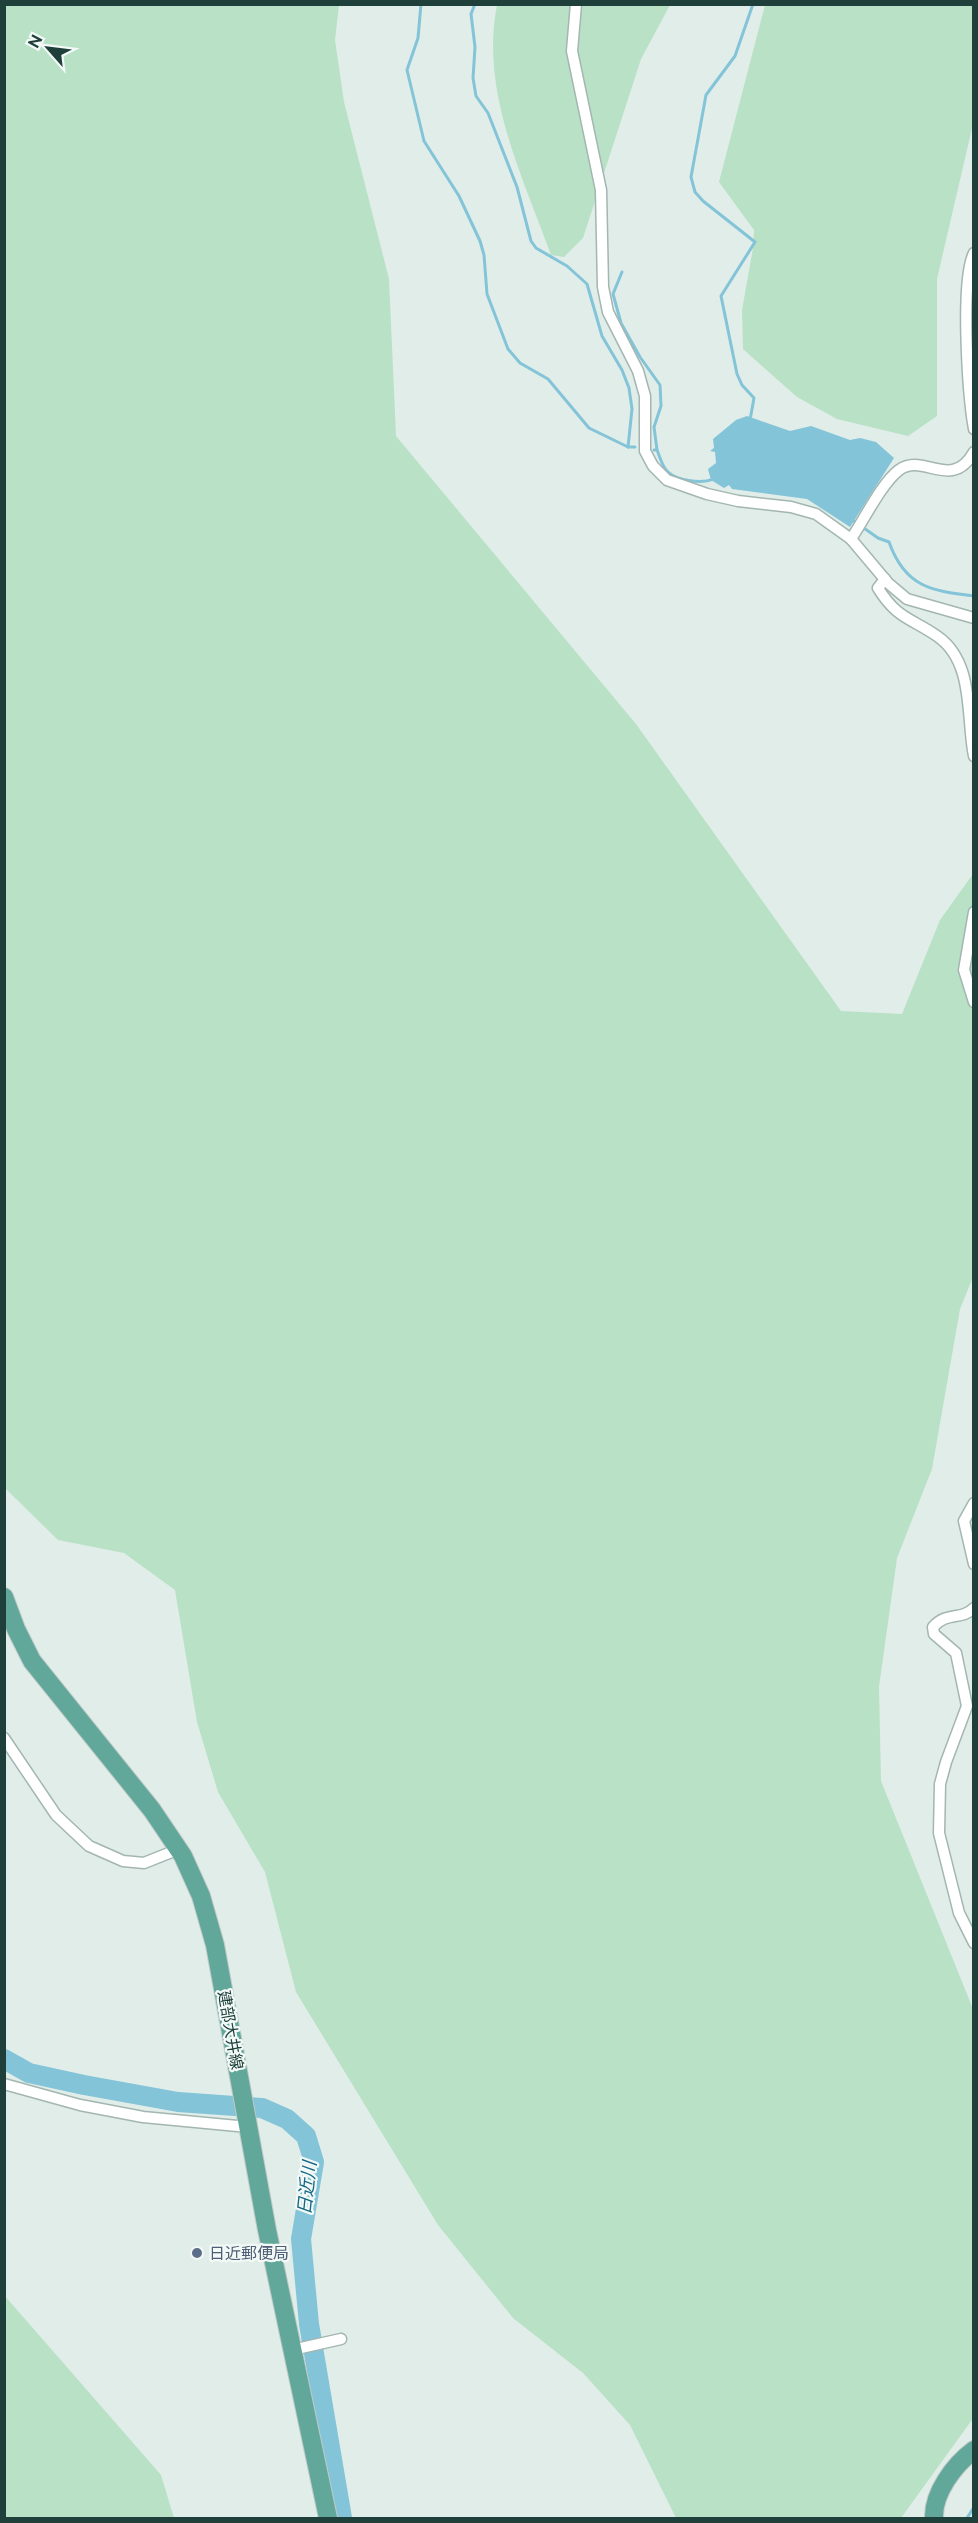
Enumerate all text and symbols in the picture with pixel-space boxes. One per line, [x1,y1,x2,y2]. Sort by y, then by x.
north arrow [18,18,78,78]
text: N [24,31,46,51]
street label: 建部大井線 [214,1989,247,2071]
water label: 日近川 [293,2158,320,2216]
place label: 日近郵便局 [209,2244,289,2263]
marker: 日近郵便局 [190,2246,204,2260]

